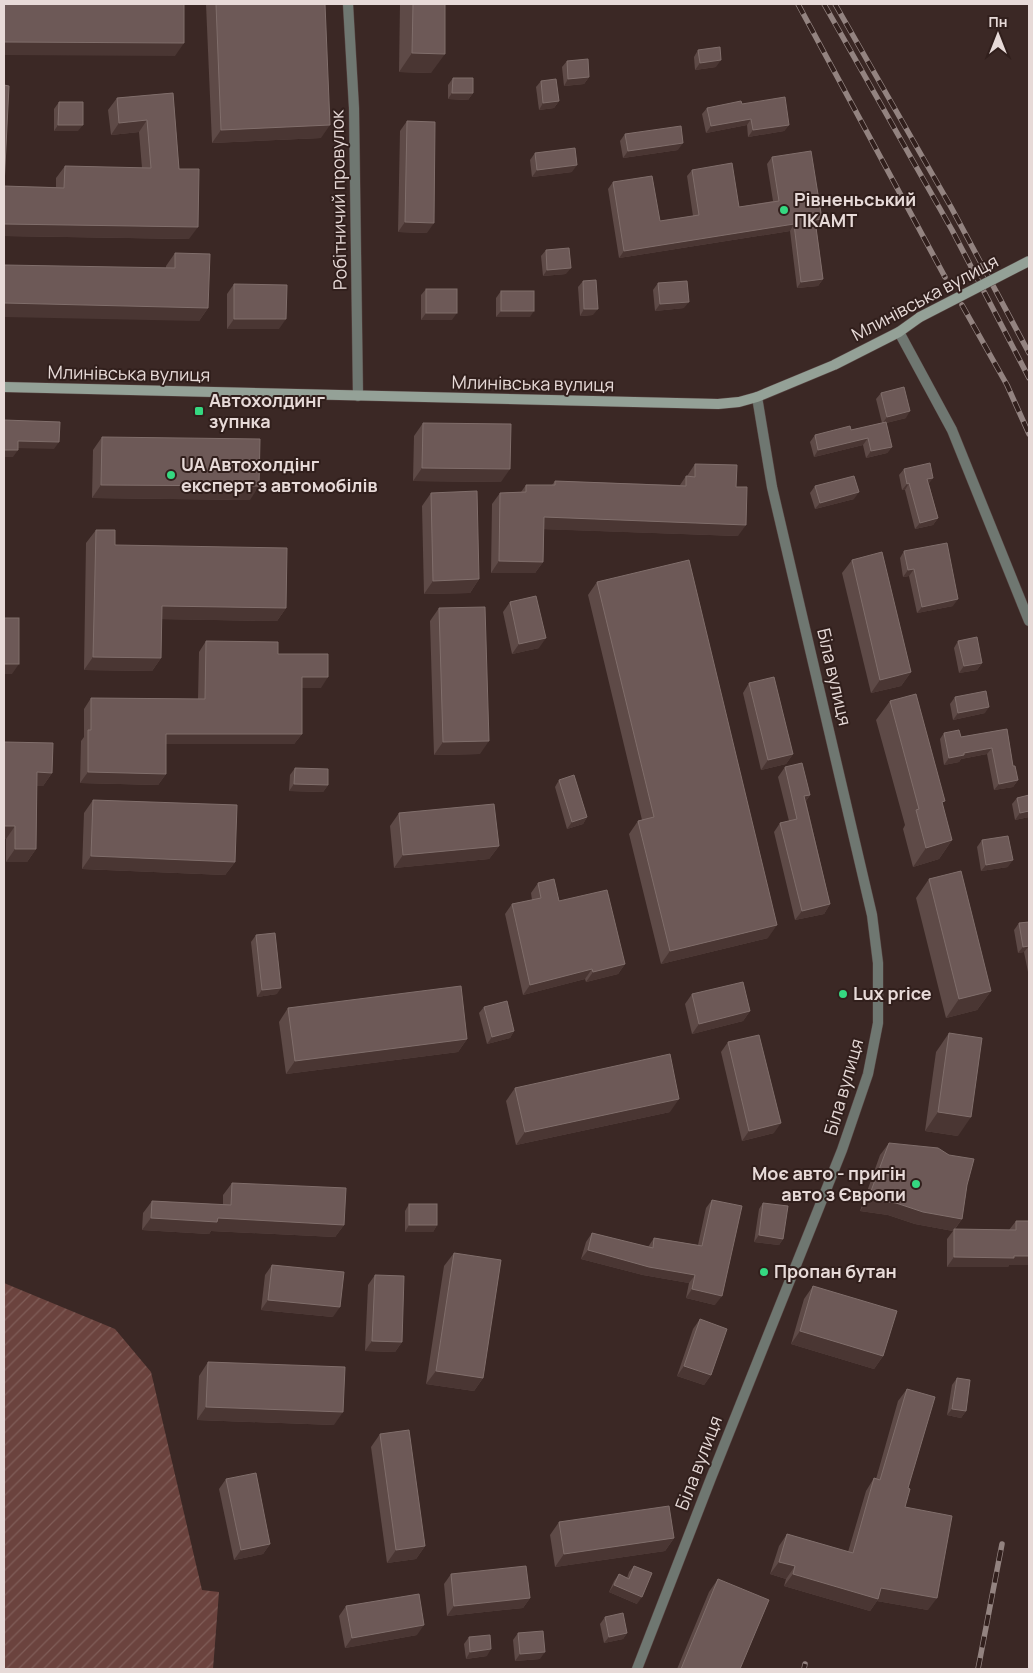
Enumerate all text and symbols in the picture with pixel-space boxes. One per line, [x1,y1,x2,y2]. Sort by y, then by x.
north arrow [973,10,1023,60]
text: Пн [989,12,1007,31]
street label: Робітничий провулок [324,109,352,290]
place label: Рівненьський ПКАМТ [794,187,916,232]
marker: Рівненьський ПКАМТ [778,204,790,216]
street label: Млинівська вулиця [847,248,1002,346]
street label: Млинівська вулиця [47,360,211,386]
street label: Млинівська вулиця [451,370,615,396]
place label: Автохолдинг зупнка [209,388,326,433]
marker: Автохолдинг зупнка [193,405,205,417]
place label: UA Автохолдінг експерт з автомобілів [181,452,378,497]
marker: UA Автохолдінг експерт з автомобілів [165,469,177,481]
street label: Біла вулиця [812,626,858,728]
place label: Lux price [853,981,932,1005]
marker: Lux price [837,988,849,1000]
street label: Біла вулиця [818,1036,868,1138]
place label: Моє авто - пригін авто з Європи [752,1161,906,1206]
marker: Моє авто - пригін авто з Європи [910,1178,922,1190]
place label: Пропан бутан [774,1259,897,1283]
marker: Пропан бутан [758,1266,770,1278]
street label: Біла вулиця [669,1412,727,1513]

